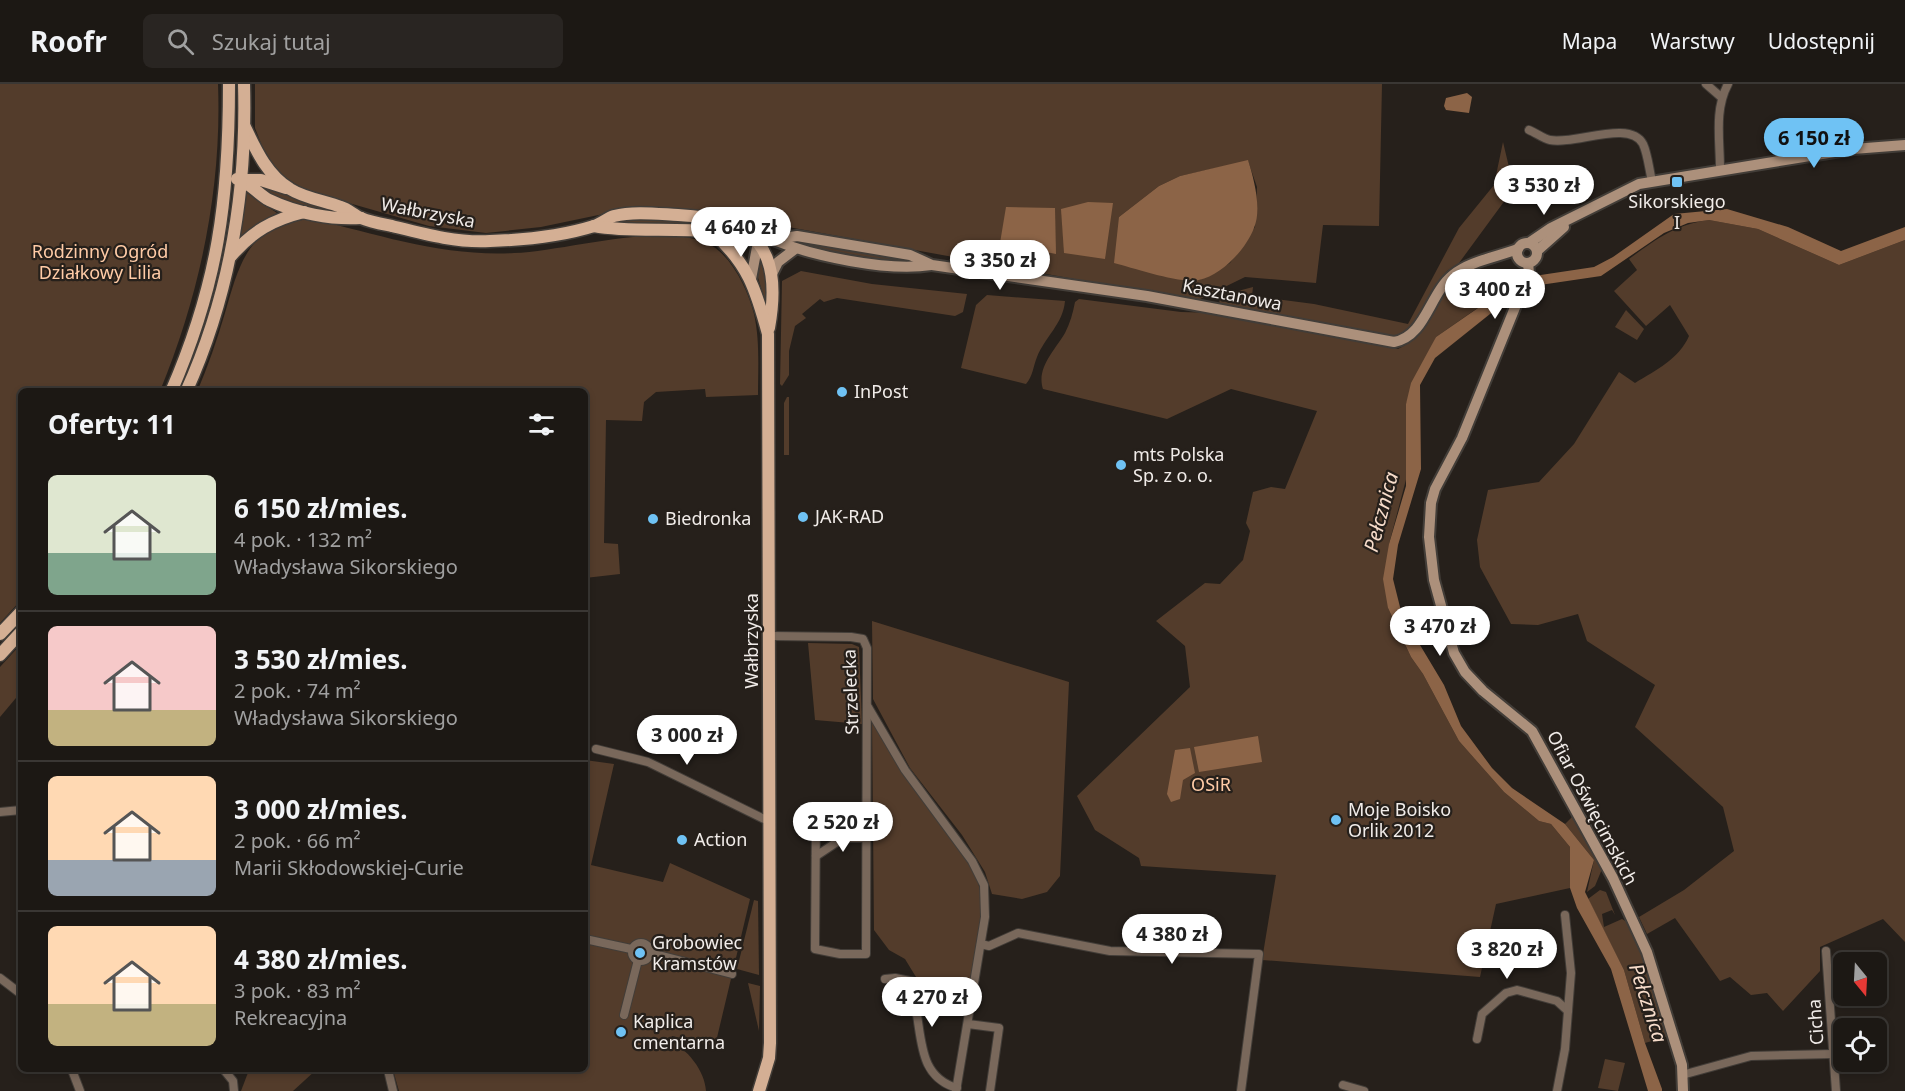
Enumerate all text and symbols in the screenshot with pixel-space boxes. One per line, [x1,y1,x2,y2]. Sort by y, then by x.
search box [143,14,563,68]
text: Roofr [30,22,107,60]
icon: search [164,25,197,58]
text: Szukaj tutaj [212,26,331,56]
text: Mapa [1562,27,1617,55]
text: Warstwy [1650,27,1735,55]
text: Udostępnij [1768,27,1875,55]
pin: 6 150 zł [1752,118,1876,169]
text: 6 150 zł [1778,124,1850,151]
pin: 3 530 zł [1482,165,1606,216]
text: 3 530 zł [1508,171,1580,198]
marker: Sikorskiego I [1670,175,1684,189]
place label: Sikorskiego I [1628,189,1726,234]
street label: Wałbrzyska [379,191,477,233]
pin: 4 640 zł [679,207,803,258]
text: 4 640 zł [705,213,777,240]
park label: Rodzinny Ogród Działkowy Lilia [32,239,168,284]
pin: 3 350 zł [938,240,1062,291]
text: 3 350 zł [964,246,1036,273]
pin: 3 400 zł [1433,269,1557,320]
street label: Kasztanowa [1180,273,1284,315]
text: 3 400 zł [1459,275,1531,302]
place label: InPost [854,379,909,403]
marker: InPost [835,385,849,399]
text: Oferty: 11 [48,406,176,442]
icon: filters [525,408,558,441]
place label: mts Polska Sp. z o. o. [1133,442,1224,487]
marker: mts Polska Sp. z o. o. [1114,458,1128,472]
water label: Pełcznica [1357,469,1404,555]
text: 6 150 zł/mies. [234,490,408,526]
icon: home [96,499,168,571]
place label: JAK-RAD [813,504,884,528]
place label: Biedronka [665,506,751,530]
marker: JAK-RAD [796,510,810,524]
marker: Biedronka [646,512,660,526]
text: 4 pok. · 132 m² [234,526,372,553]
text: Władysława Sikorskiego [234,553,458,580]
street label: Wałbrzyska [739,593,763,689]
pin: 3 470 zł [1378,606,1502,657]
text: 3 470 zł [1404,612,1476,639]
text: 3 530 zł/mies. [234,641,408,677]
street label: Strzelecka [837,649,863,735]
icon: home [96,650,168,722]
text: 2 pok. · 74 m² [234,677,361,704]
text: Władysława Sikorskiego [234,704,458,731]
pin: 3 000 zł [625,715,749,766]
text: 3 000 zł [651,721,723,748]
street label: Ofiar Oświęcimskich [1542,726,1644,889]
park label: OSiR [1191,772,1231,796]
text: 3 000 zł/mies. [234,791,408,827]
place label: Moje Boisko Orlik 2012 [1348,797,1451,842]
icon: home [96,800,168,872]
pin: 2 520 zł [781,802,905,853]
text: 2 520 zł [807,808,879,835]
marker: Moje Boisko Orlik 2012 [1329,813,1343,827]
text: 2 pok. · 66 m² [234,827,361,854]
place label: Action [694,827,747,851]
marker: Action [675,833,689,847]
text: Marii Skłodowskiej-Curie [234,854,464,881]
pin: 4 380 zł [1110,914,1234,965]
text: 4 380 zł [1136,920,1208,947]
pin: 3 820 zł [1445,929,1569,980]
place label: Grobowiec Kramstów [652,930,743,975]
text: 3 820 zł [1471,935,1543,962]
text: 4 380 zł/mies. [234,941,408,977]
marker: Grobowiec Kramstów [633,946,647,960]
icon: home [96,950,168,1022]
north arrow [1833,952,1887,1006]
map controls [1833,952,1887,1072]
water label: Pełcznica [1623,960,1674,1046]
text: 3 pok. · 83 m² [234,977,361,1004]
pin: 4 270 zł [870,977,994,1028]
text: 4 270 zł [896,983,968,1010]
street label: Cicha [1801,998,1829,1046]
text: Rekreacyjna [234,1004,347,1031]
place label: Kaplica cmentarna [633,1009,725,1054]
button: locate [1833,1018,1887,1072]
marker: Kaplica cmentarna [614,1025,628,1039]

